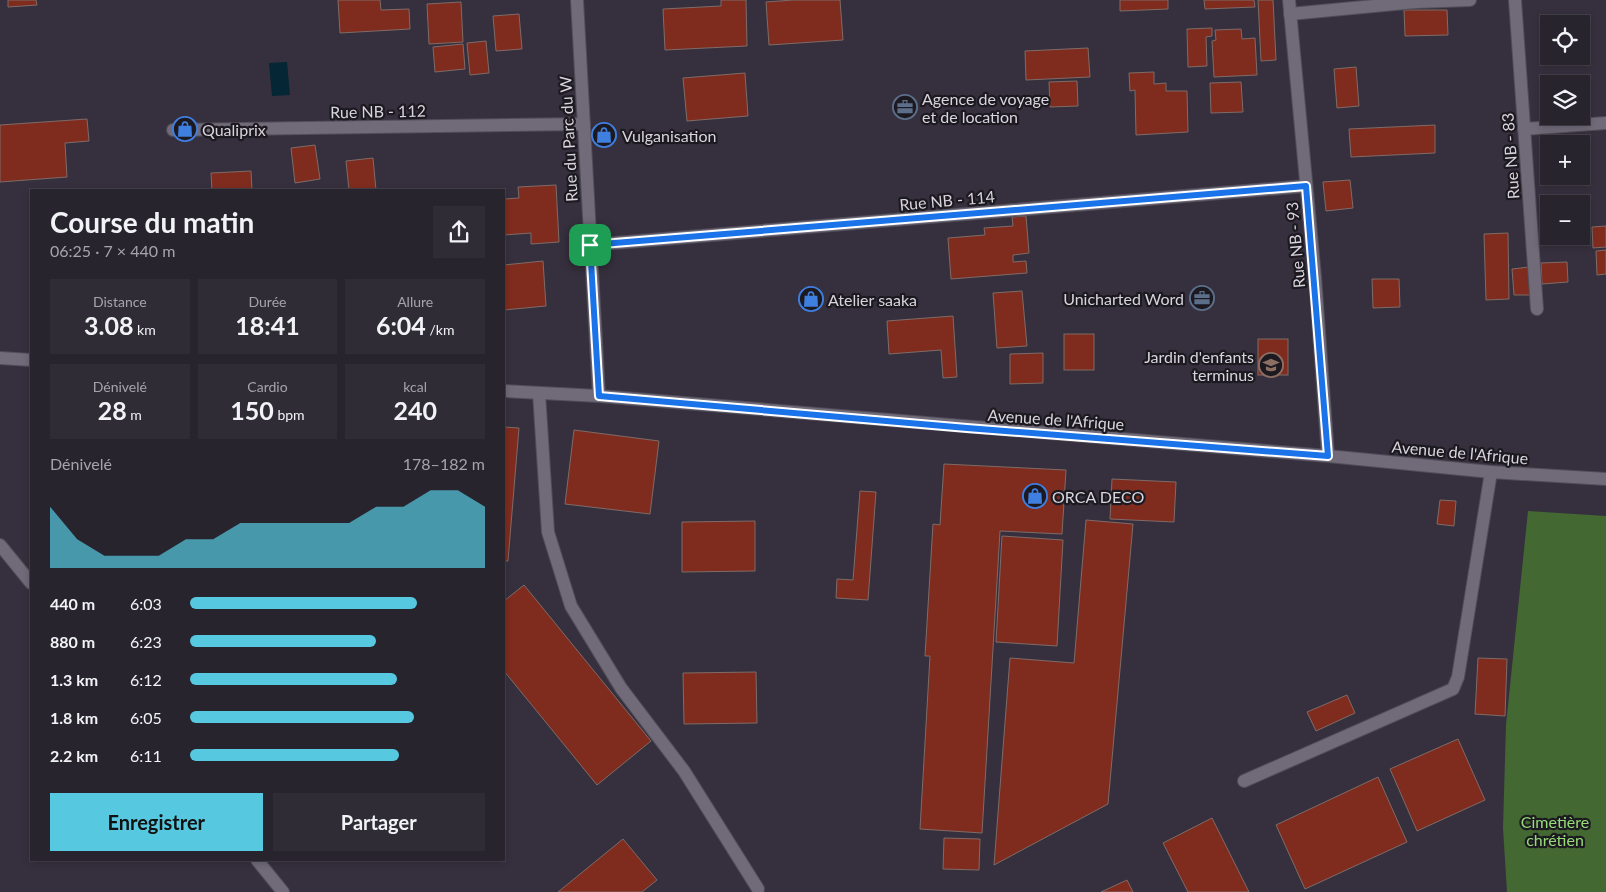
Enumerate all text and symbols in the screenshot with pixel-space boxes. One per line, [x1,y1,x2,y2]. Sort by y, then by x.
map controls [1540,15,1590,245]
button: locate [1540,15,1590,65]
street label: Rue du Parc du W [555,75,581,202]
button: layers [1540,75,1590,125]
place label: Agence de voyage et de location [922,89,1049,126]
office icon: Agence de voyage et de location [892,94,918,120]
street label: Rue NB - 112 [330,101,426,121]
street label: Rue NB - 83 [1498,112,1522,200]
shop icon: Qualiprix [172,116,198,142]
place label: Qualiprix [202,120,266,139]
shop icon: Vulganisation [591,122,617,148]
place label: Vulganisation [622,126,716,145]
button: + [1540,135,1590,185]
street label: Rue NB - 114 [899,186,995,214]
button: − [1540,195,1590,245]
street label: Rue NB - 93 [1282,201,1308,289]
text: Course du matin [50,205,254,239]
button: share [433,206,485,258]
pin [569,224,611,266]
icon: arrive [576,231,604,259]
text: 06:25 · 7 × 440 m [50,241,175,260]
office icon: Unicharted Word [1189,285,1215,311]
shop icon: Atelier saaka [798,286,824,312]
place label: Unicharted Word [1063,289,1184,308]
place label: Atelier saaka [828,290,917,309]
text: Distance [93,293,147,310]
text: Durée [249,293,286,310]
text: Allure [397,293,433,310]
text: 3.08 [84,310,133,340]
text: 18:41 [235,310,300,340]
text: 6:04 [376,310,426,340]
text: km [133,321,156,338]
text: /km [426,321,454,338]
place label: Jardin d'enfants terminus [1144,347,1254,384]
school or university icon: Jardin d'enfants terminus [1258,352,1284,378]
text: Dénivelé [93,378,147,395]
text: Cardio [247,378,288,395]
text: kcal [403,378,427,395]
text: 28 [98,395,127,425]
text: 150 [230,395,274,425]
text: 240 [393,395,437,425]
street label: Avenue de l'Afrique [987,405,1125,433]
text: m [127,406,142,423]
text: bpm [274,406,305,423]
street label: Avenue de l'Afrique [1391,437,1529,467]
text: Dénivelé [50,454,112,473]
text: 178–182 m [403,454,485,473]
shop icon: ORCA DECO [1022,483,1048,509]
place label: ORCA DECO [1052,487,1144,506]
text: 440 m [50,594,95,613]
text: 6:03 [130,594,162,613]
text: 880 m [50,632,95,651]
text: 6:23 [130,632,162,651]
text: 1.3 km [50,670,98,689]
text: 6:12 [130,670,162,689]
text: 1.8 km [50,708,98,727]
text: 6:05 [130,708,162,727]
text: 2.2 km [50,746,98,765]
text: 6:11 [130,746,162,765]
button: Enregistrer [50,793,263,851]
button: Partager [273,793,485,851]
park label: Cimetière chrétien [1521,812,1589,849]

